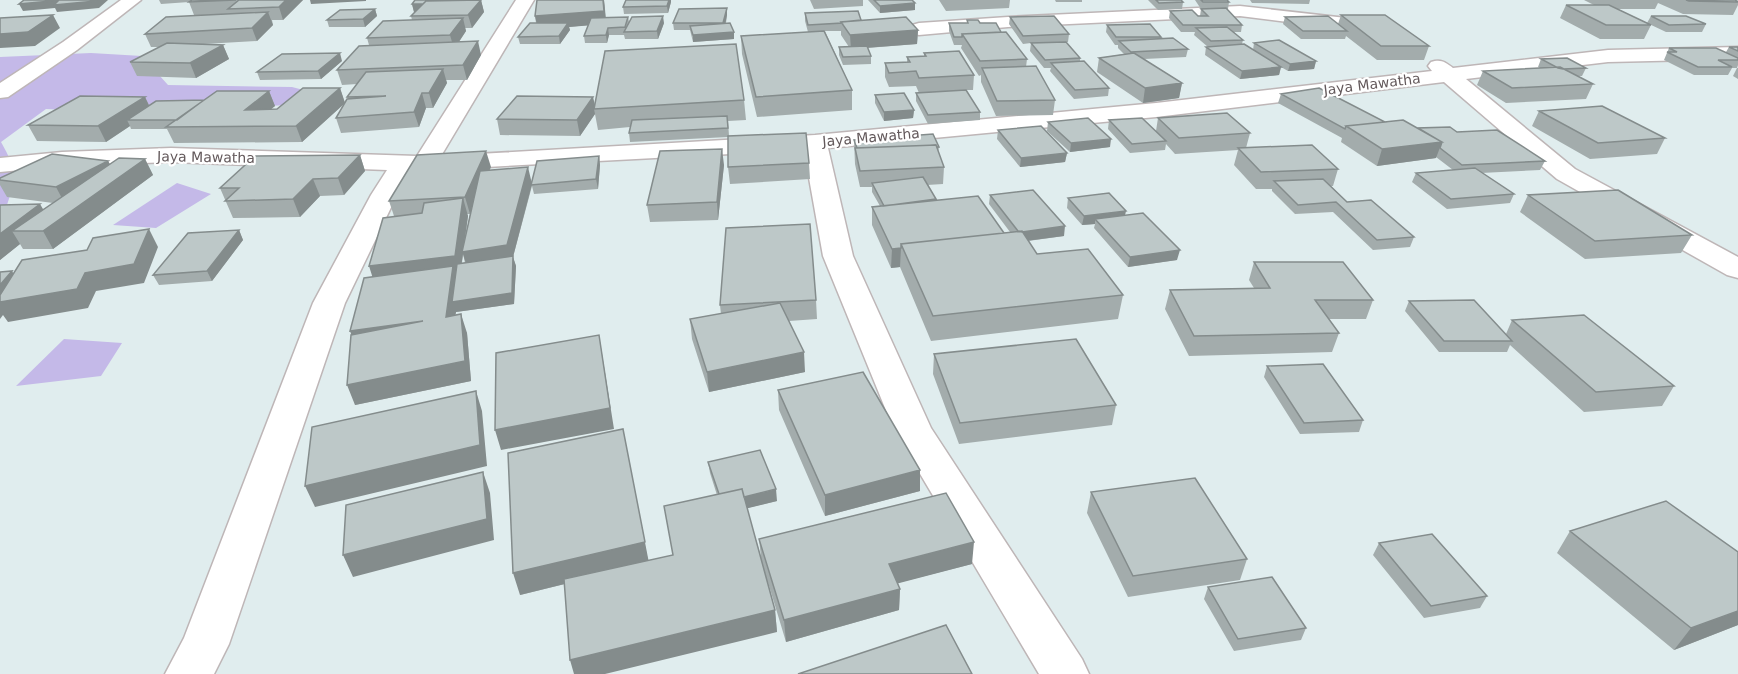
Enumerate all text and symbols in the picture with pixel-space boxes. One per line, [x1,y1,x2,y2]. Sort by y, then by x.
street label: Jaya Mawatha [1322,70,1421,98]
street label: Jaya Mawatha [821,125,920,149]
street label: Jaya Mawatha [156,148,255,166]

